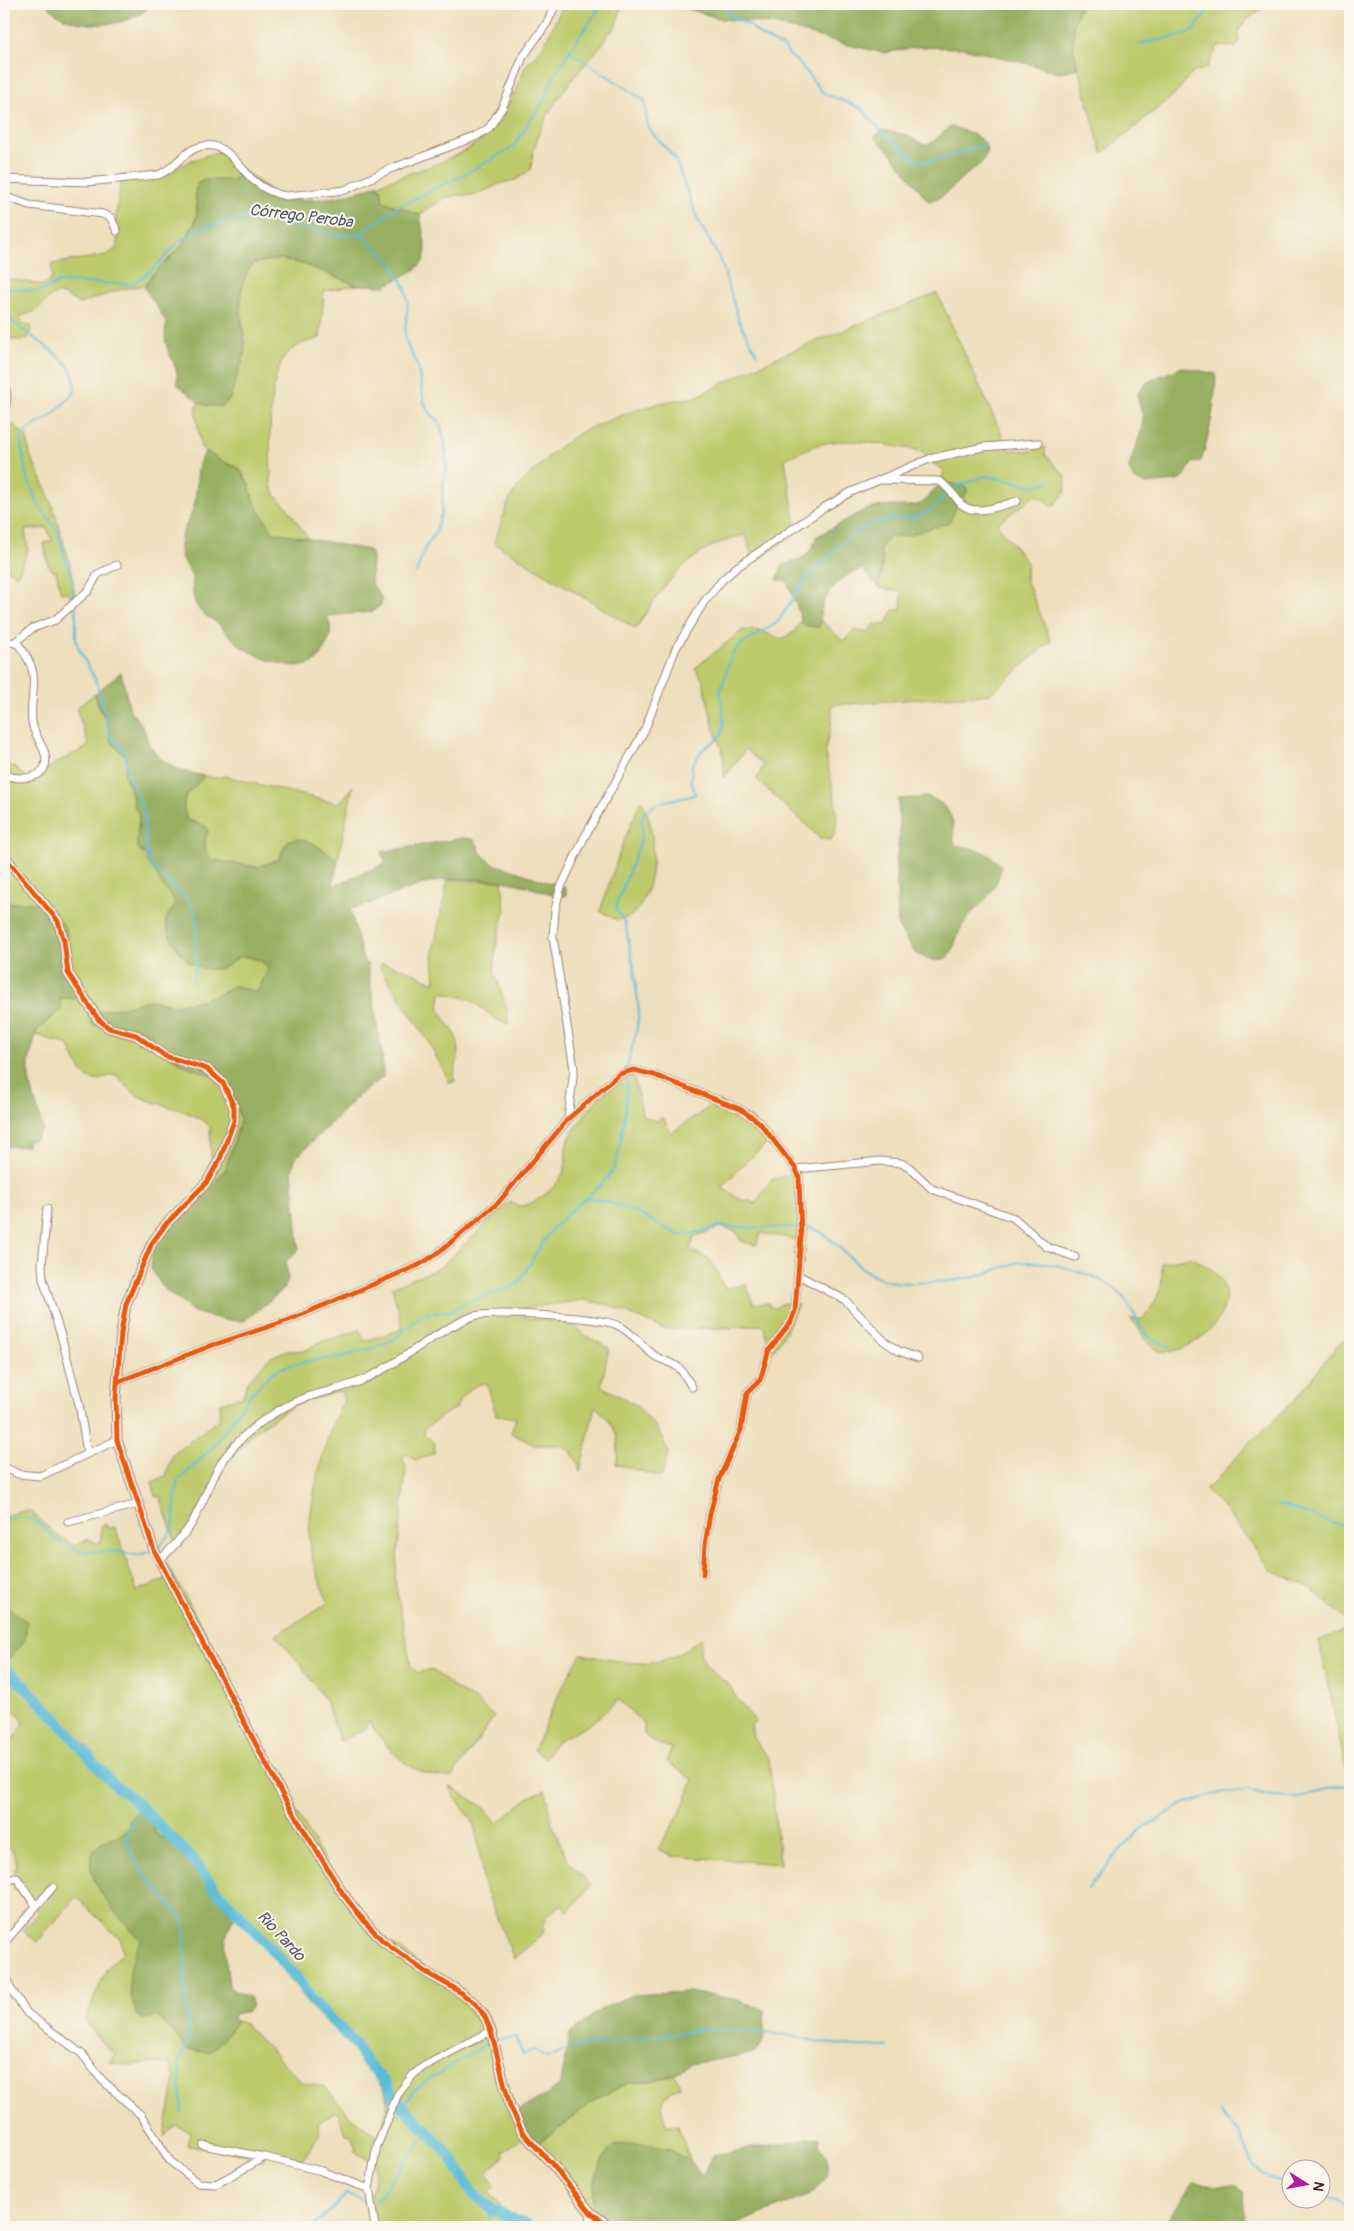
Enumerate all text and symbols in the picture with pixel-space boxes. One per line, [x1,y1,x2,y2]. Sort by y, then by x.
water label: Córrego Peroba [248,200,355,232]
water label: Rio Pardo [253,1907,310,1966]
north arrow [1282,2158,1332,2208]
text: N [1309,2180,1328,2193]

